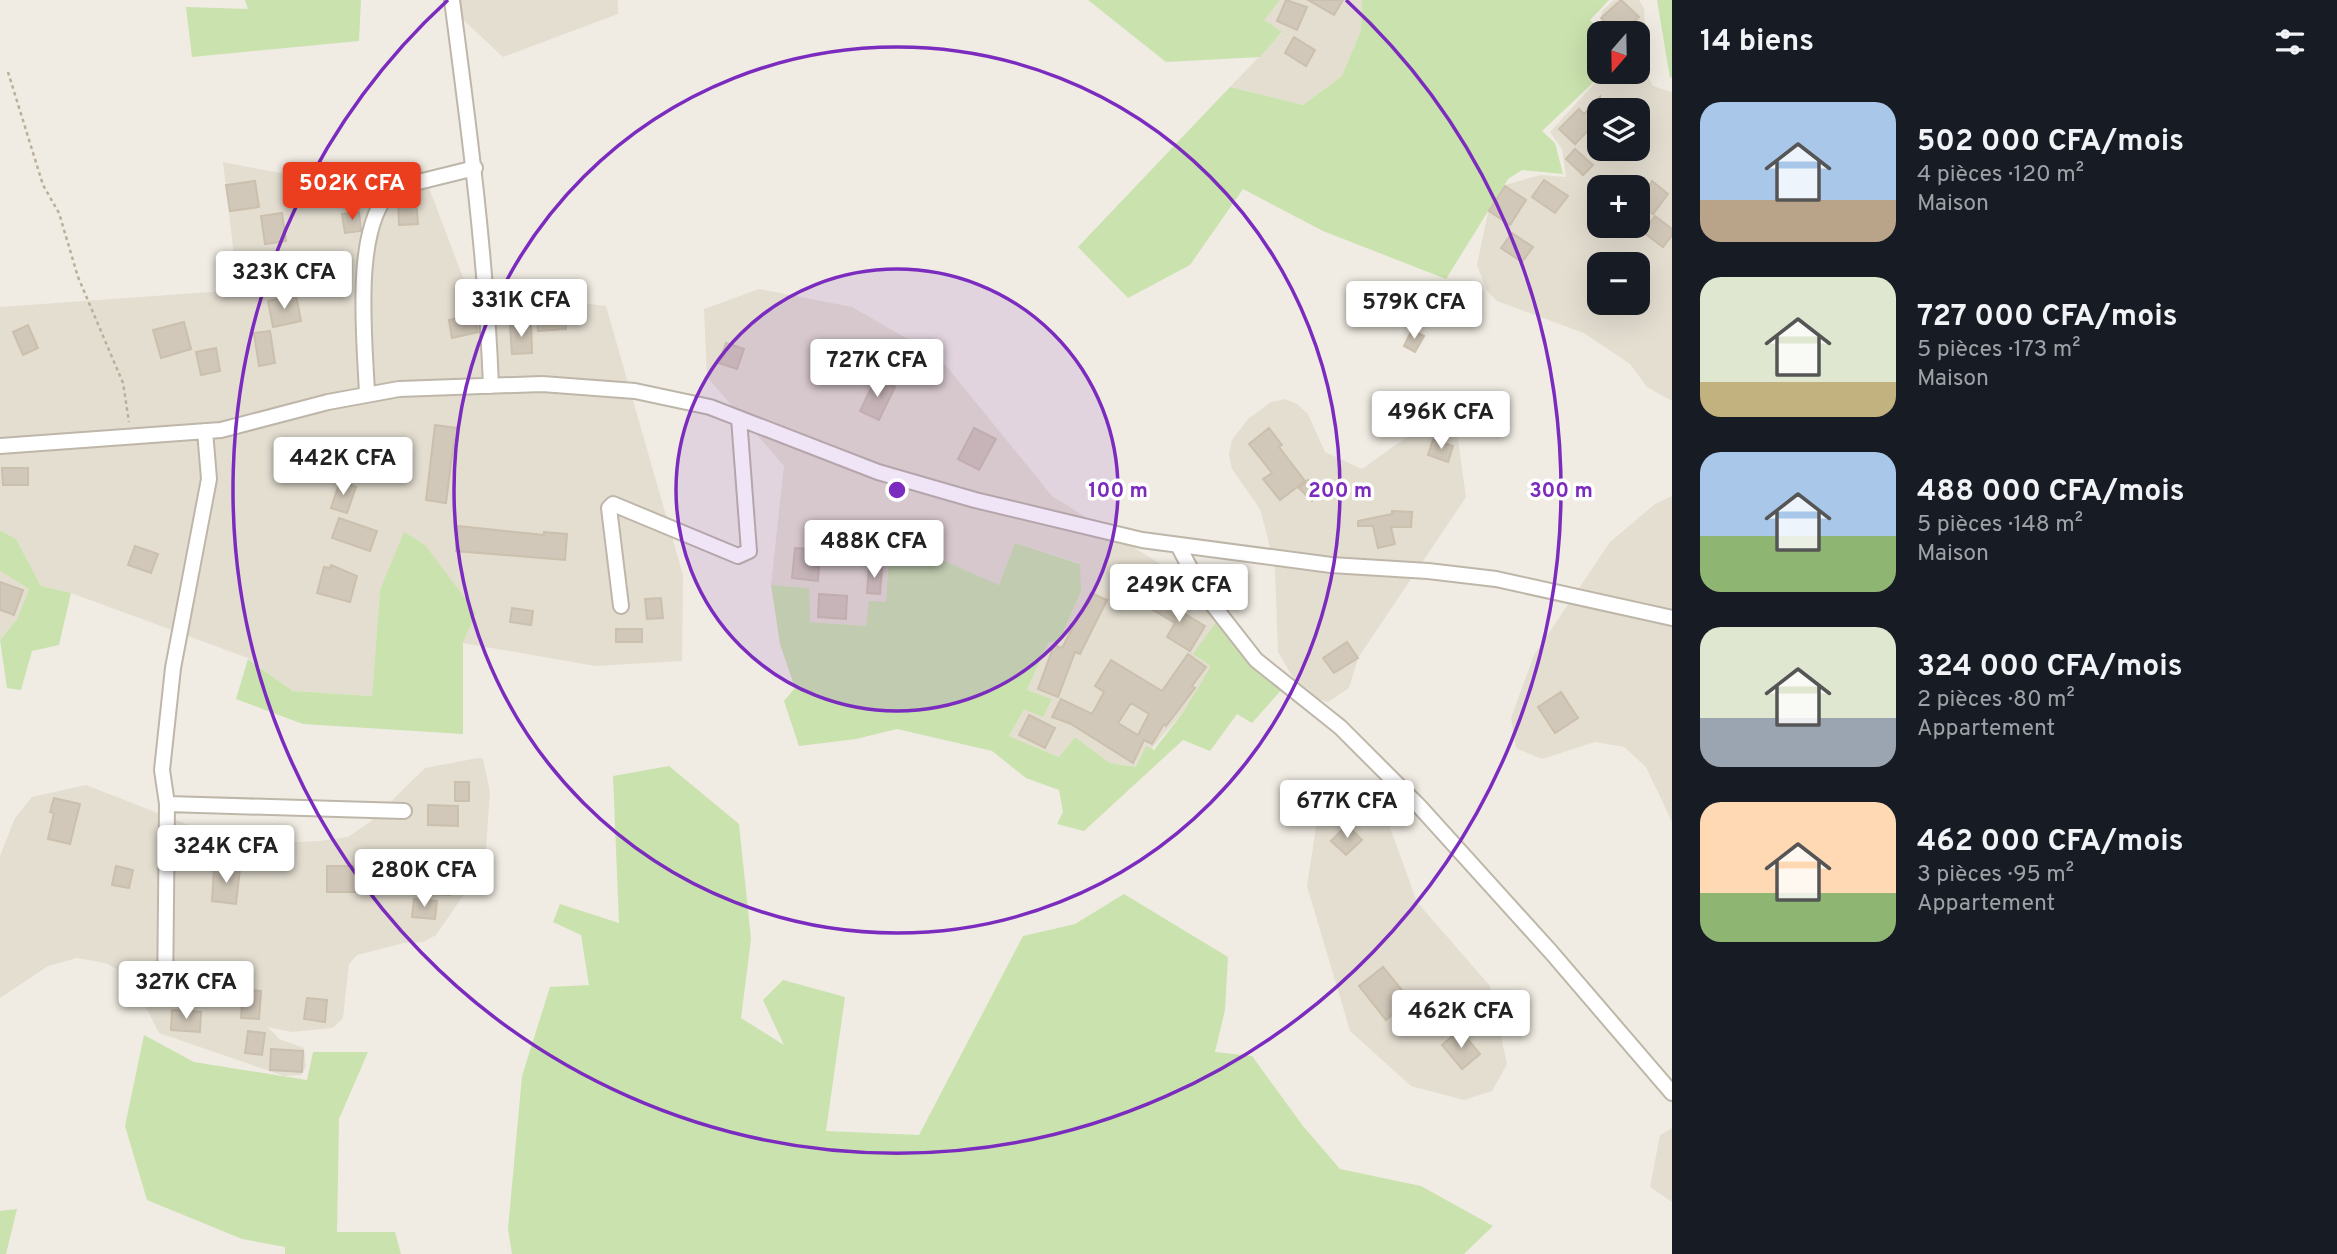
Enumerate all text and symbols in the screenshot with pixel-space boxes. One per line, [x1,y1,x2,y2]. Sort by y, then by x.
north arrow [1587,21,1650,84]
map controls [1587,21,1650,315]
icon: filters [2271,23,2309,61]
text: 14 biens [1700,24,1814,61]
button: layers [1587,98,1650,161]
text: 502 000 CFA/mois [1917,124,2184,161]
icon: home [1756,130,1840,214]
text: 4 pièces · 120 m² [1917,161,2084,190]
pin: 502K CFA [280,162,424,222]
text: 502K CFA [299,170,405,199]
button: + [1587,175,1650,238]
text: Maison [1917,190,1989,219]
pin: 323K CFA [212,252,356,311]
button: − [1587,252,1650,315]
text: 323K CFA [232,259,336,288]
pin: 331K CFA [449,280,593,339]
pin: 579K CFA [1342,282,1486,341]
text: 331K CFA [471,287,571,316]
text: 579K CFA [1362,289,1466,318]
text: 727 000 CFA/mois [1917,299,2177,336]
icon: home [1756,305,1840,389]
text: 5 pièces · 173 m² [1917,336,2081,365]
pin: 727K CFA [805,340,949,399]
text: 727K CFA [826,347,928,376]
text: Maison [1917,365,1989,394]
pin: 496K CFA [1369,392,1513,451]
text: 496K CFA [1388,399,1494,428]
pin: 442K CFA [271,438,415,497]
text: 442K CFA [290,445,396,474]
text: 488 000 CFA/mois [1917,474,2185,511]
centre of rings [885,478,909,502]
text: 100 m [1088,478,1148,505]
text: 200 m [1308,478,1372,505]
text: 300 m [1529,478,1593,505]
icon: home [1756,480,1840,564]
text: 5 pièces · 148 m² [1917,511,2083,540]
pin: 488K CFA [802,520,946,580]
text: 488K CFA [821,528,927,557]
text: Maison [1917,540,1989,569]
pin: 249K CFA [1107,564,1251,624]
text: 249K CFA [1126,572,1232,601]
text: 324 000 CFA/mois [1917,649,2183,686]
icon: home [1756,655,1840,739]
text: 2 pièces · 80 m² [1917,686,2075,715]
text: Appartement [1917,715,2055,744]
pin: 677K CFA [1275,780,1419,840]
text: 677K CFA [1296,788,1398,817]
text: 462 000 CFA/mois [1917,824,2184,861]
pin: 324K CFA [154,826,298,885]
icon: home [1756,830,1840,914]
text: 324K CFA [173,833,279,862]
pin: 280K CFA [352,850,496,909]
text: 280K CFA [371,857,477,886]
text: 3 pièces · 95 m² [1917,861,2074,890]
text: Appartement [1917,890,2055,919]
pin: 327K CFA [114,962,258,1021]
text: 327K CFA [135,969,237,998]
pin: 462K CFA [1389,990,1533,1050]
text: 462K CFA [1408,998,1514,1027]

